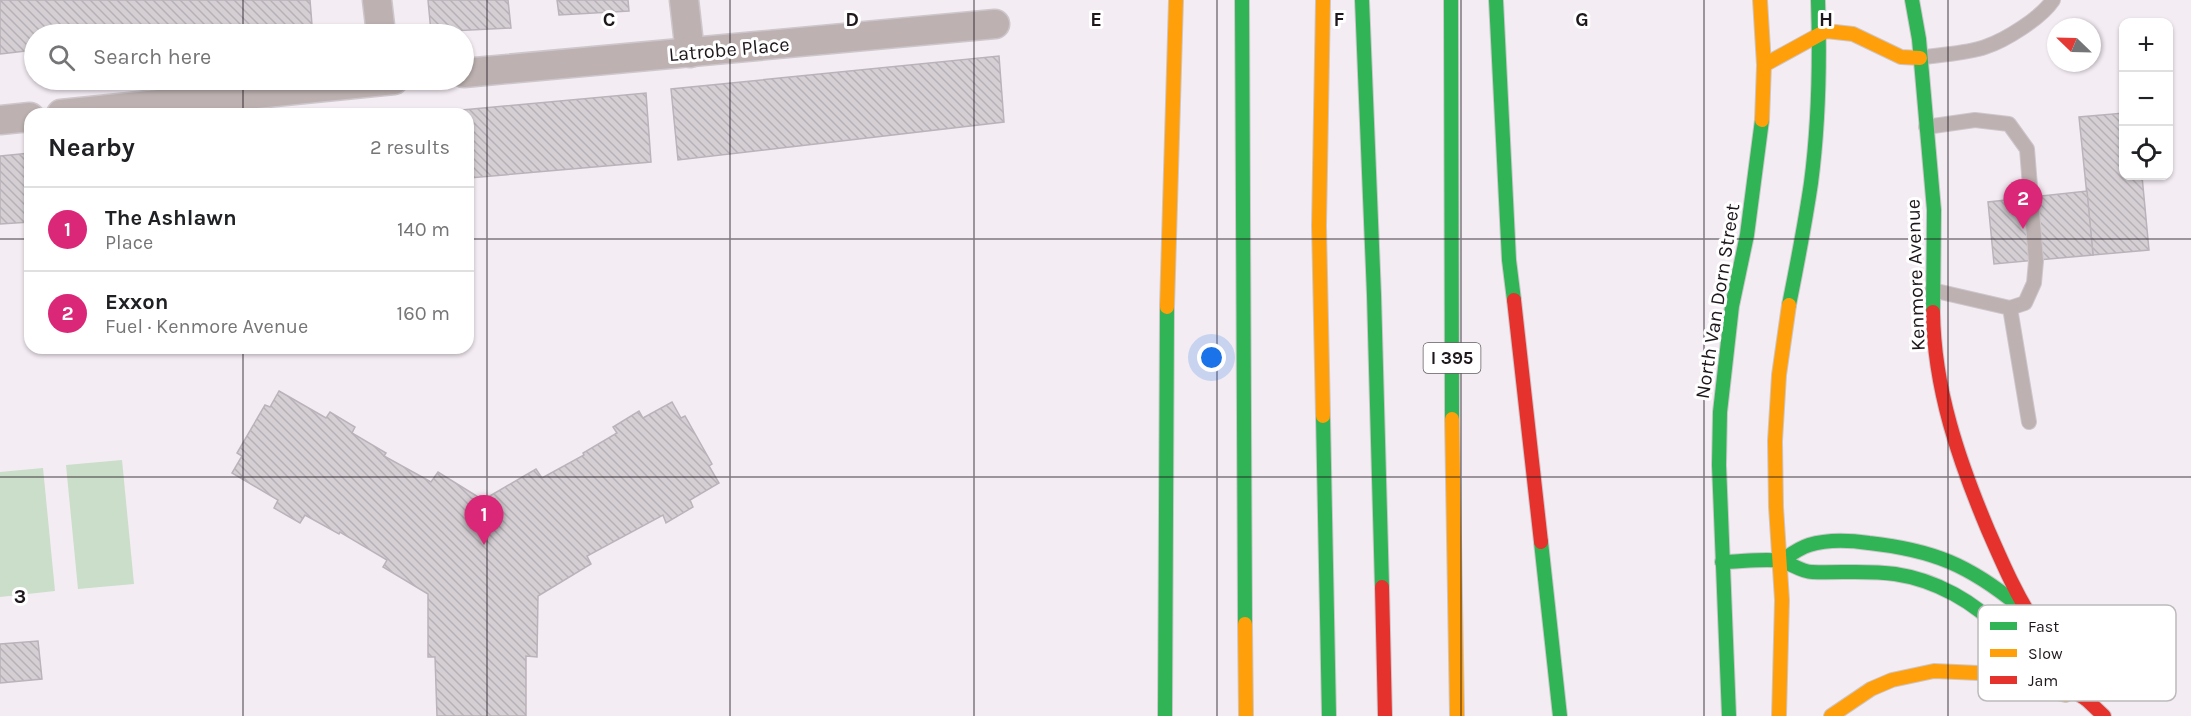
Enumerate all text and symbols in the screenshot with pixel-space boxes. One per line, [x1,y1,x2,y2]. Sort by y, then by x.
text: C [603,8,615,31]
text: D [845,8,859,31]
text: E [1090,8,1102,31]
text: F [1334,8,1345,31]
text: G [1575,8,1589,31]
text: H [1819,8,1833,31]
north arrow [2047,18,2101,72]
map controls [2119,18,2173,180]
button: + [2119,18,2173,72]
search box [24,24,474,90]
street label: Latrobe Place [668,33,790,66]
icon: search [45,41,78,74]
text: Search here [93,44,211,70]
button: − [2119,72,2173,126]
button: locate [2119,126,2173,180]
text: Nearby [48,132,135,163]
text: 2 results [370,136,450,159]
pin: 2 [2004,180,2042,229]
street label: Kenmore Avenue [1901,199,1930,351]
street label: North Van Dorn Street [1691,201,1744,401]
text: The Ashlawn [105,205,237,231]
text: 1 [64,218,71,241]
text: 140 m [397,218,450,241]
text: Place [105,231,153,254]
text: Exxon [105,289,168,315]
text: 2 [61,302,74,325]
text: 160 m [397,302,450,325]
text: Fuel · Kenmore Avenue [105,315,308,338]
your location [1197,343,1226,372]
road number: I 395 [1424,343,1480,373]
pin: 1 [464,496,504,545]
text: 3 [14,585,26,608]
legend [1978,605,2176,701]
text: Fast [2028,617,2059,636]
text: Slow [2028,644,2063,663]
text: Jam [2028,671,2058,690]

